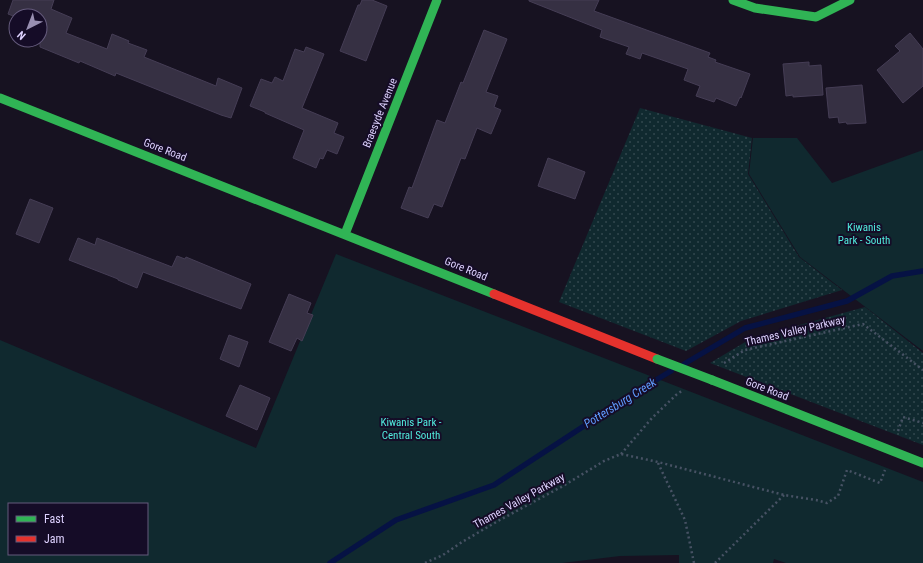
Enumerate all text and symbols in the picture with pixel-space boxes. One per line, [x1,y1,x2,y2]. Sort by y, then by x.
north arrow [8,8,48,48]
text: N [15,28,29,42]
street label: Braesyde Avenue [360,76,400,150]
street label: Gore Road [142,136,188,164]
park label: Kiwanis Park - South [838,221,890,247]
street label: Gore Road [443,255,489,283]
street label: Thames Valley Parkway [744,313,847,349]
water label: Pottersburg Creek [581,375,659,431]
street label: Gore Road [744,375,790,403]
park label: Kiwanis Park - Central South [380,416,442,442]
street label: Thames Valley Parkway [471,470,567,531]
legend [8,503,148,555]
text: Fast [44,512,65,526]
text: Jam [44,532,65,546]

